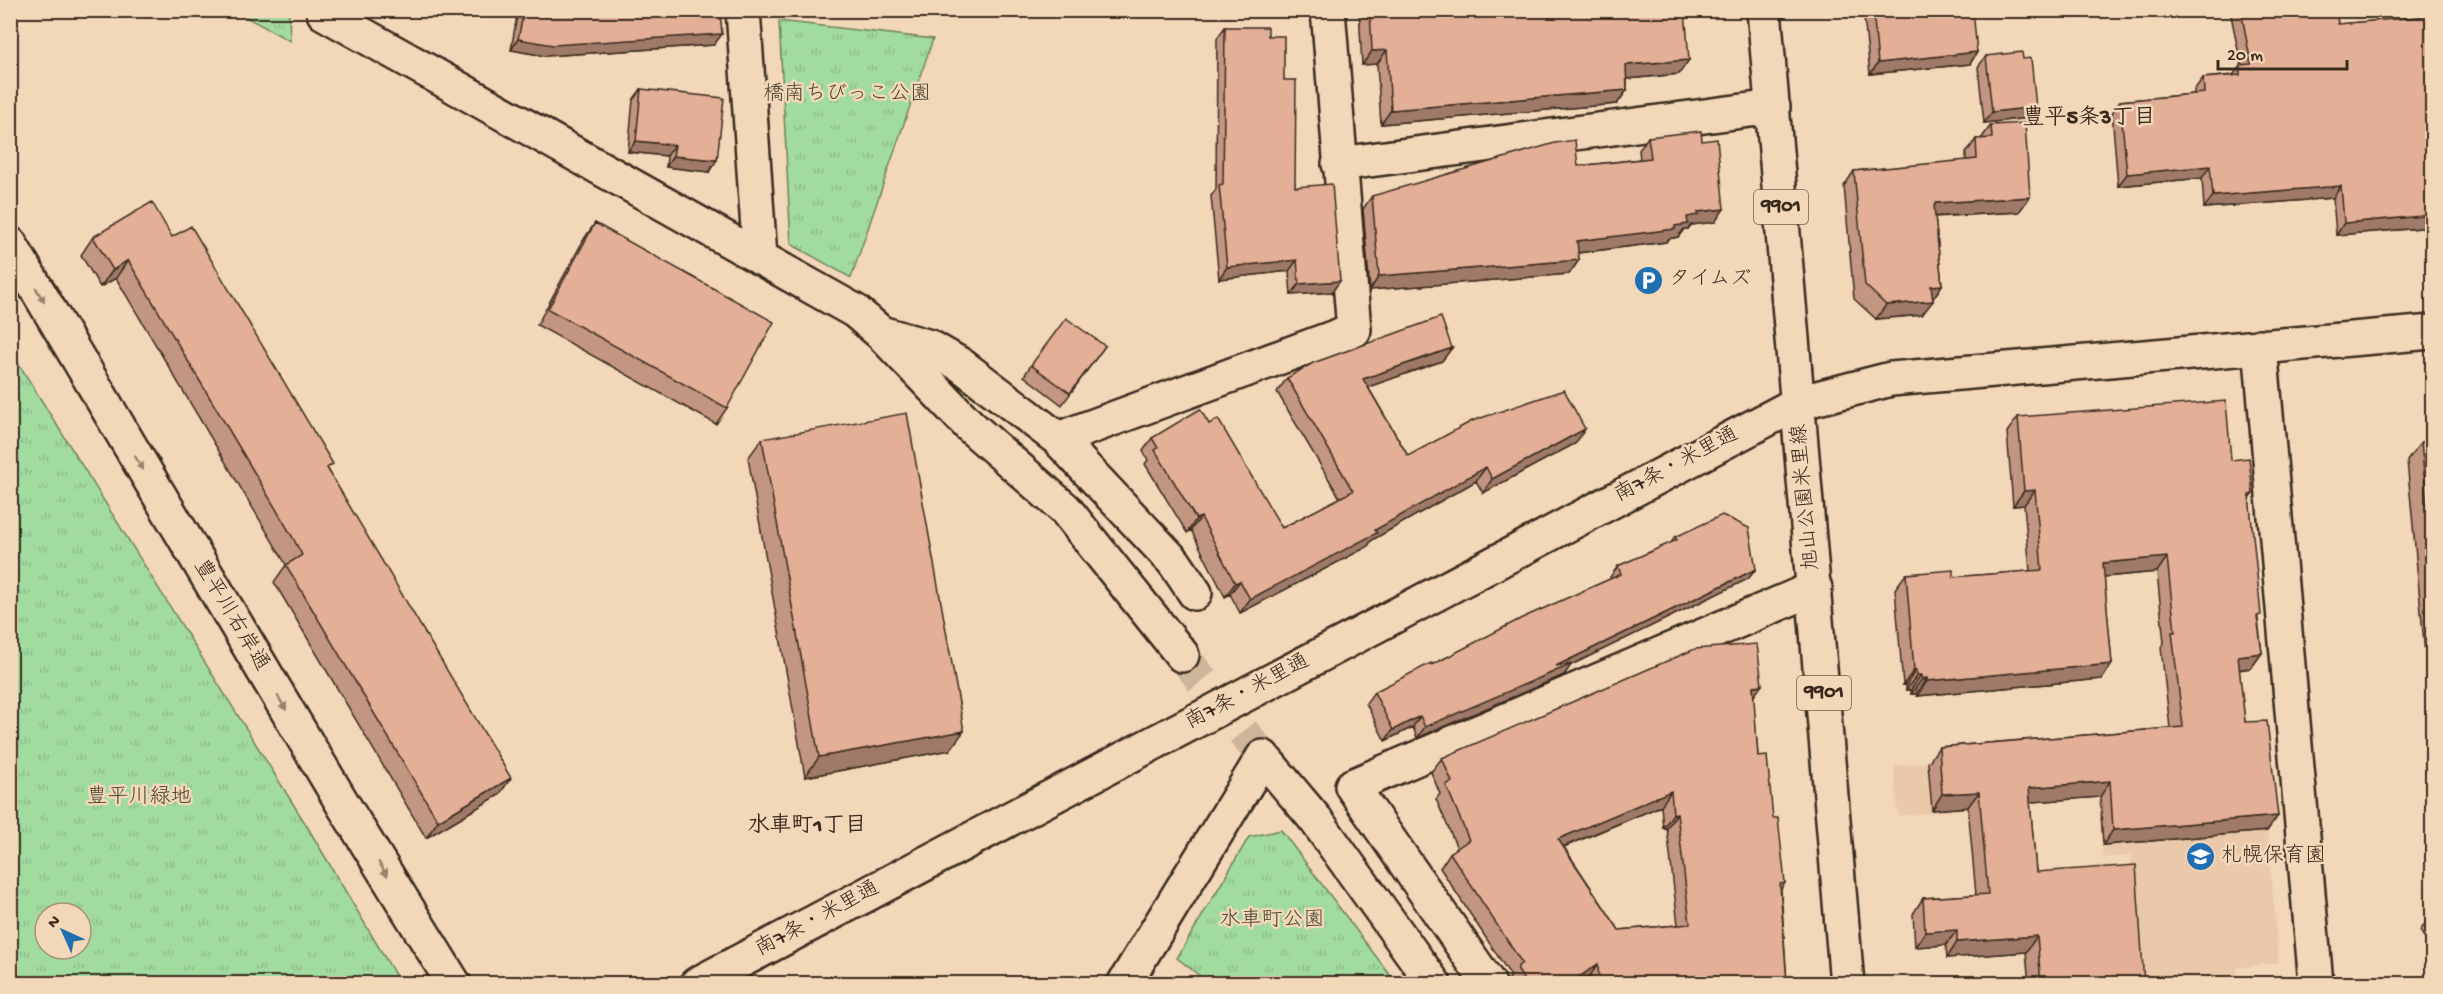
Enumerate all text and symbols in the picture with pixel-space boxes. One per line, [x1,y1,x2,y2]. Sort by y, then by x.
scale bar [2218,33,2347,71]
text: 20 m [2227,46,2263,67]
park label: 橋南ちびっこ公園 [763,81,931,108]
district label: 豊平5条3丁目 [2023,105,2156,132]
road number: 9901 [1754,190,1808,224]
parking icon: タイムズ [1632,264,1664,296]
place label: タイムズ [1669,268,1751,293]
one-way arrow [35,287,45,304]
street label: 南7条・米里通 [1610,421,1743,509]
street label: 旭山公園米里線 [1787,423,1826,571]
one-way arrow [133,455,144,471]
street label: 豊平川右岸通 [187,555,275,676]
street label: 南7条・米里通 [1181,648,1314,736]
road number: 9901 [1797,676,1851,710]
one-way arrow [277,695,287,712]
park label: 豊平川緑地 [87,785,192,811]
district label: 水車町1丁目 [748,812,866,840]
school or university icon: 札幌保育園 [2184,841,2216,873]
place label: 札幌保育園 [2221,843,2326,870]
one-way arrow [378,861,389,877]
street label: 南7条・米里通 [751,875,884,963]
north arrow [33,901,93,961]
park label: 水車町公園 [1220,907,1325,934]
text: N [44,912,66,933]

